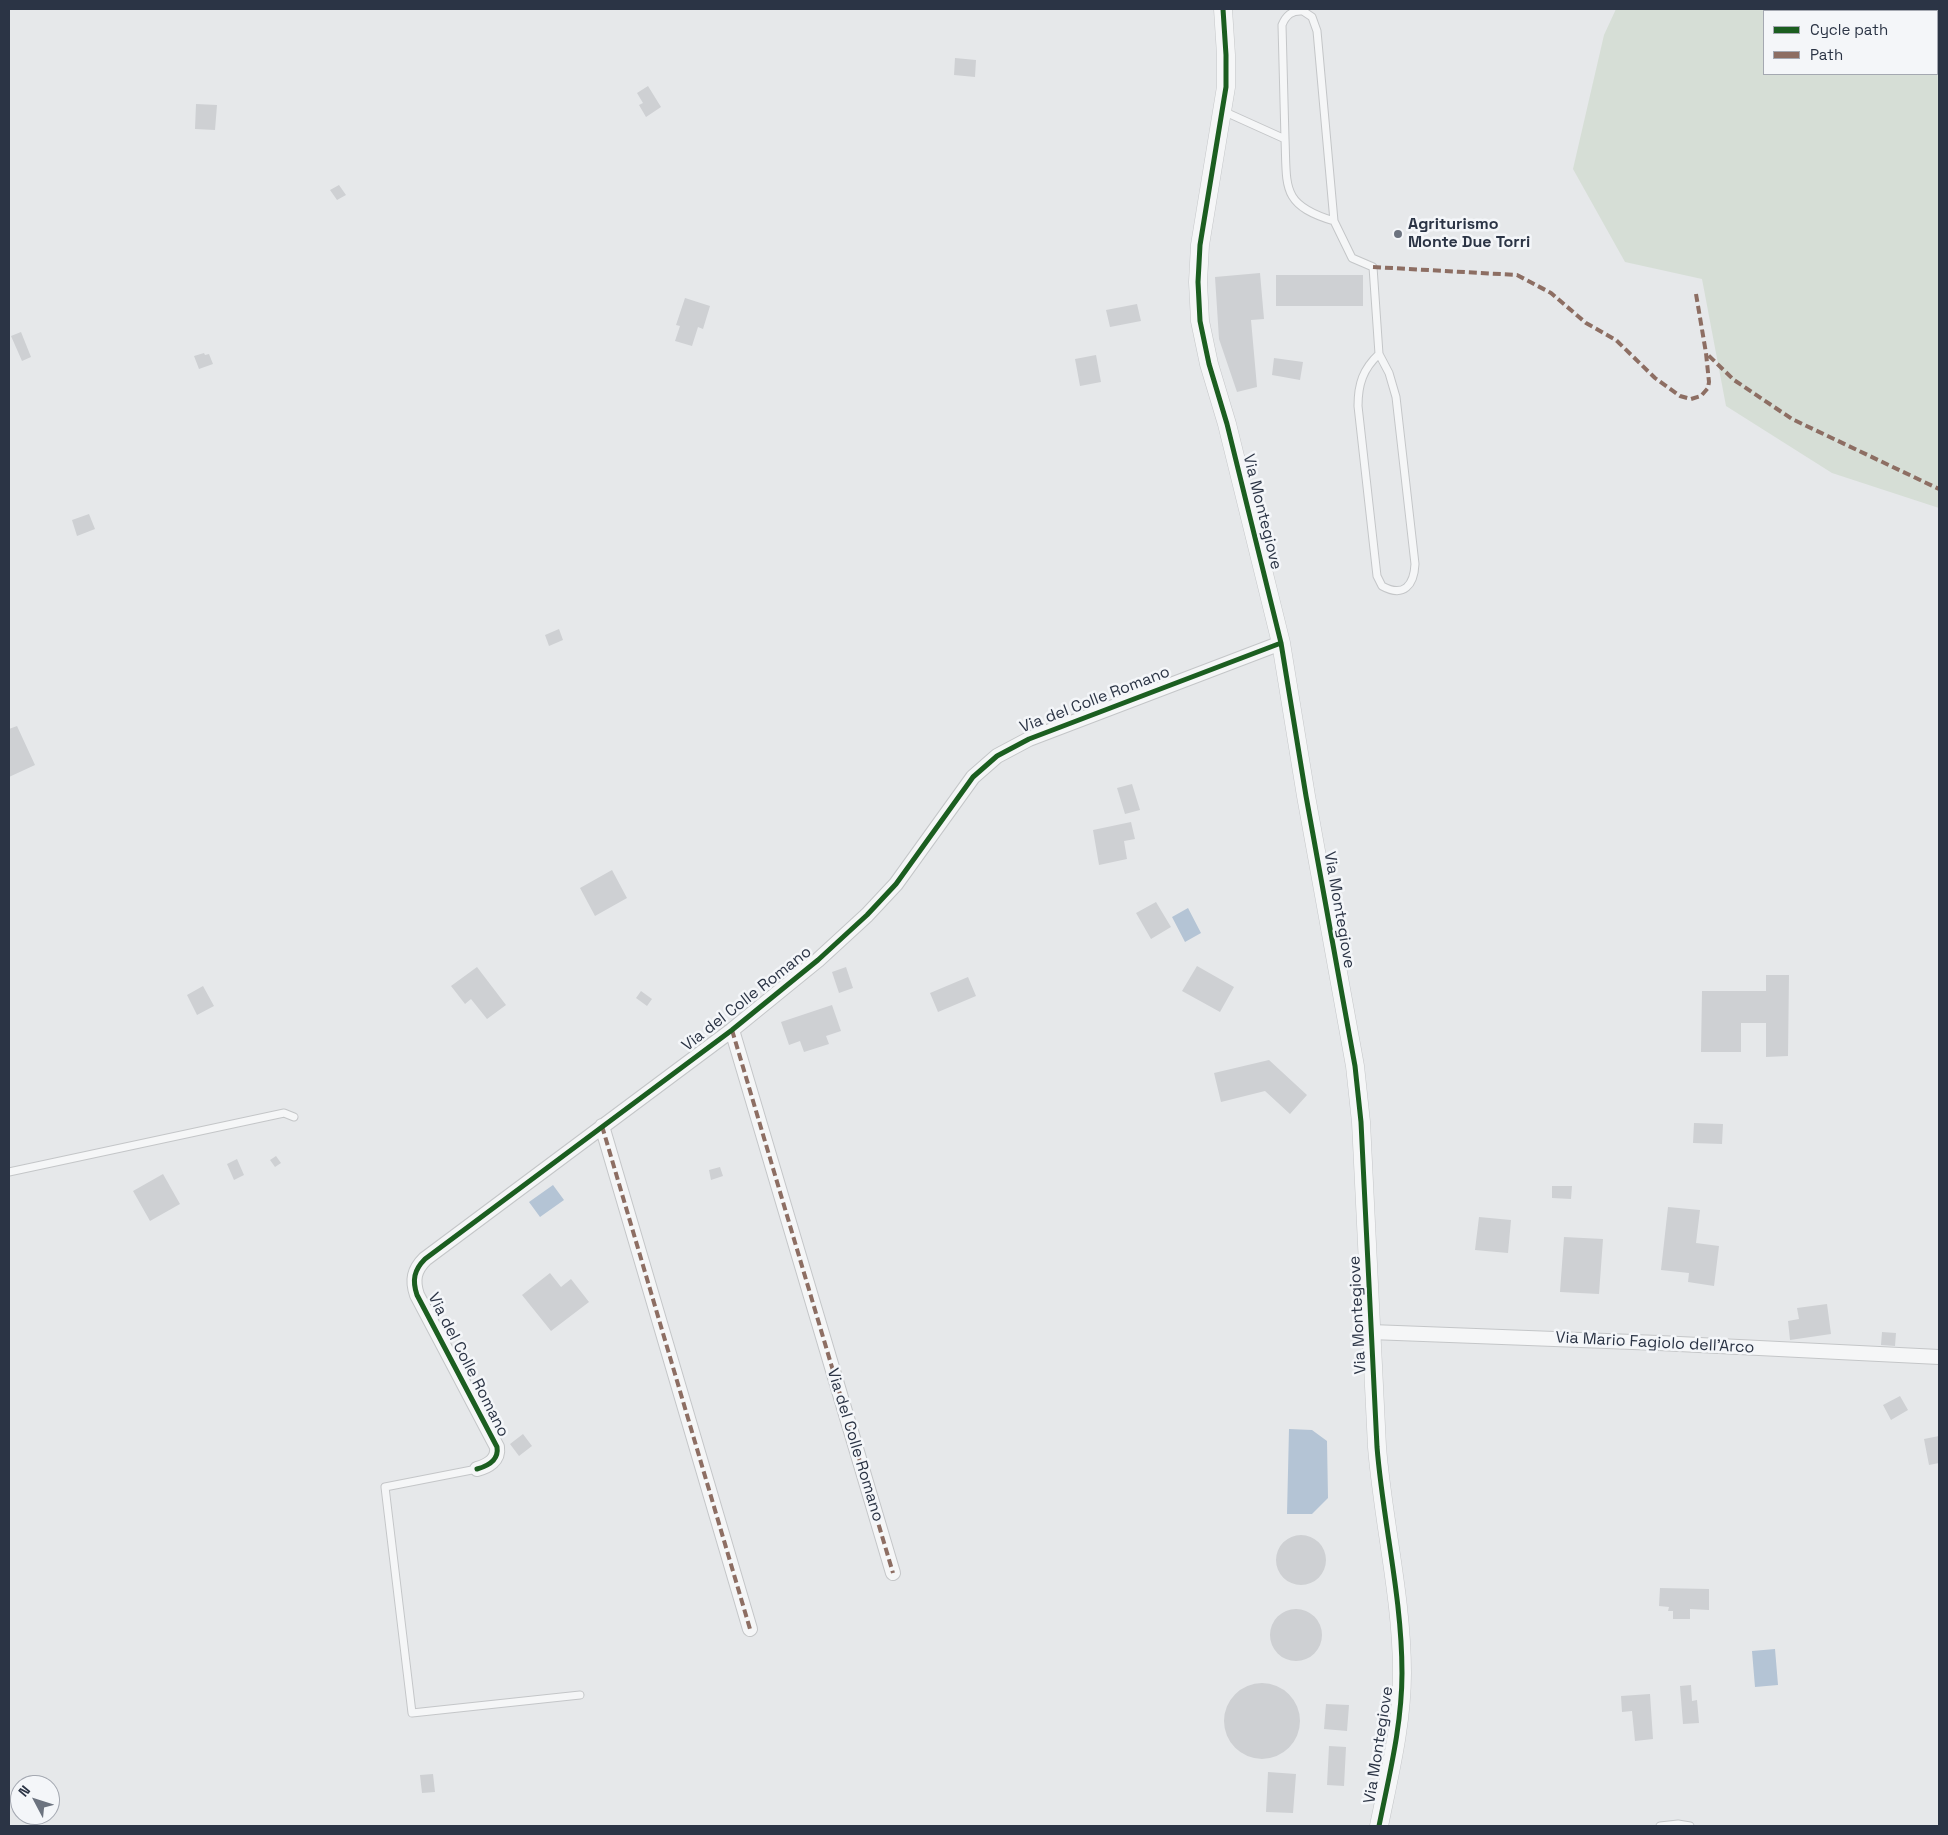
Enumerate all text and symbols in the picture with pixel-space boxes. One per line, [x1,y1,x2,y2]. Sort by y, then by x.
legend [1763,10,1938,75]
text: Cycle path [1810,20,1888,39]
text: Path [1810,45,1843,64]
place label: Agriturismo Monte Due Torri [1408,215,1530,253]
marker: Agriturismo Monte Due Torri [1392,228,1404,240]
street label: Via Montegiove [1238,452,1286,572]
street label: Via del Colle Romano [1017,663,1173,737]
street label: Via Montegiove [1319,850,1359,970]
street label: Via del Colle Romano [678,942,816,1056]
street label: Via Montegiove [1345,1255,1371,1375]
street label: Via del Colle Romano [423,1290,513,1440]
street label: Via Mario Fagiolo dell'Arco [1555,1328,1755,1358]
street label: Via del Colle Romano [823,1366,887,1524]
street label: Via Montegiove [1360,1685,1398,1805]
north arrow [10,1775,60,1825]
text: N [14,1782,34,1800]

